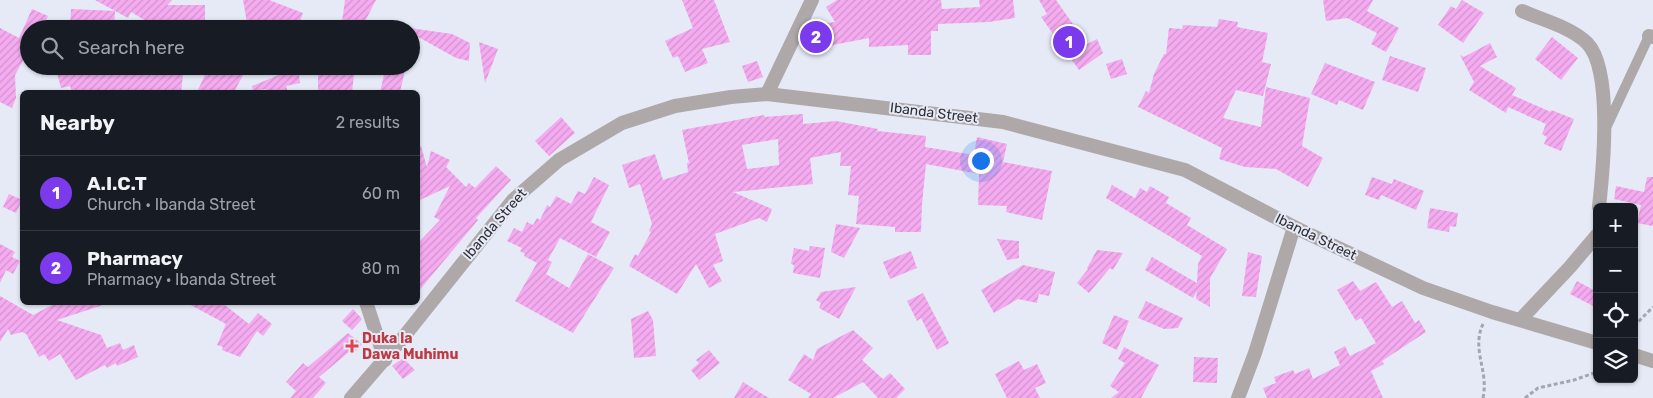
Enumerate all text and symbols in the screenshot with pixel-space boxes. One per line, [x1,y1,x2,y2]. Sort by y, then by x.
pin: 2 [800,18,832,56]
search box [20,20,420,75]
pin: 1 [1053,23,1085,61]
icon: search [38,34,66,62]
text: Search here [78,36,185,59]
street label: Ibanda Street [889,99,979,127]
text: Nearby [40,110,115,135]
text: 2 results [336,113,400,132]
your location [968,148,994,174]
text: A.I.C.T [87,172,147,195]
text: 1 [52,184,60,203]
text: 60 m [362,184,400,203]
street label: Ibanda Street [460,185,531,263]
text: Church · Ibanda Street [87,195,256,214]
map controls [1593,203,1638,383]
button: + [1593,203,1638,248]
street label: Ibanda Street [1273,210,1360,264]
text: Pharmacy [87,247,183,270]
button: − [1593,248,1638,293]
text: 2 [51,259,61,278]
text: 80 m [362,259,400,278]
text: Pharmacy · Ibanda Street [87,270,276,289]
button: locate [1593,293,1638,338]
place label: Duka la Dawa Muhimu [362,330,458,363]
button: layers [1593,338,1638,383]
marker: Duka la Dawa Muhimu [346,340,358,352]

